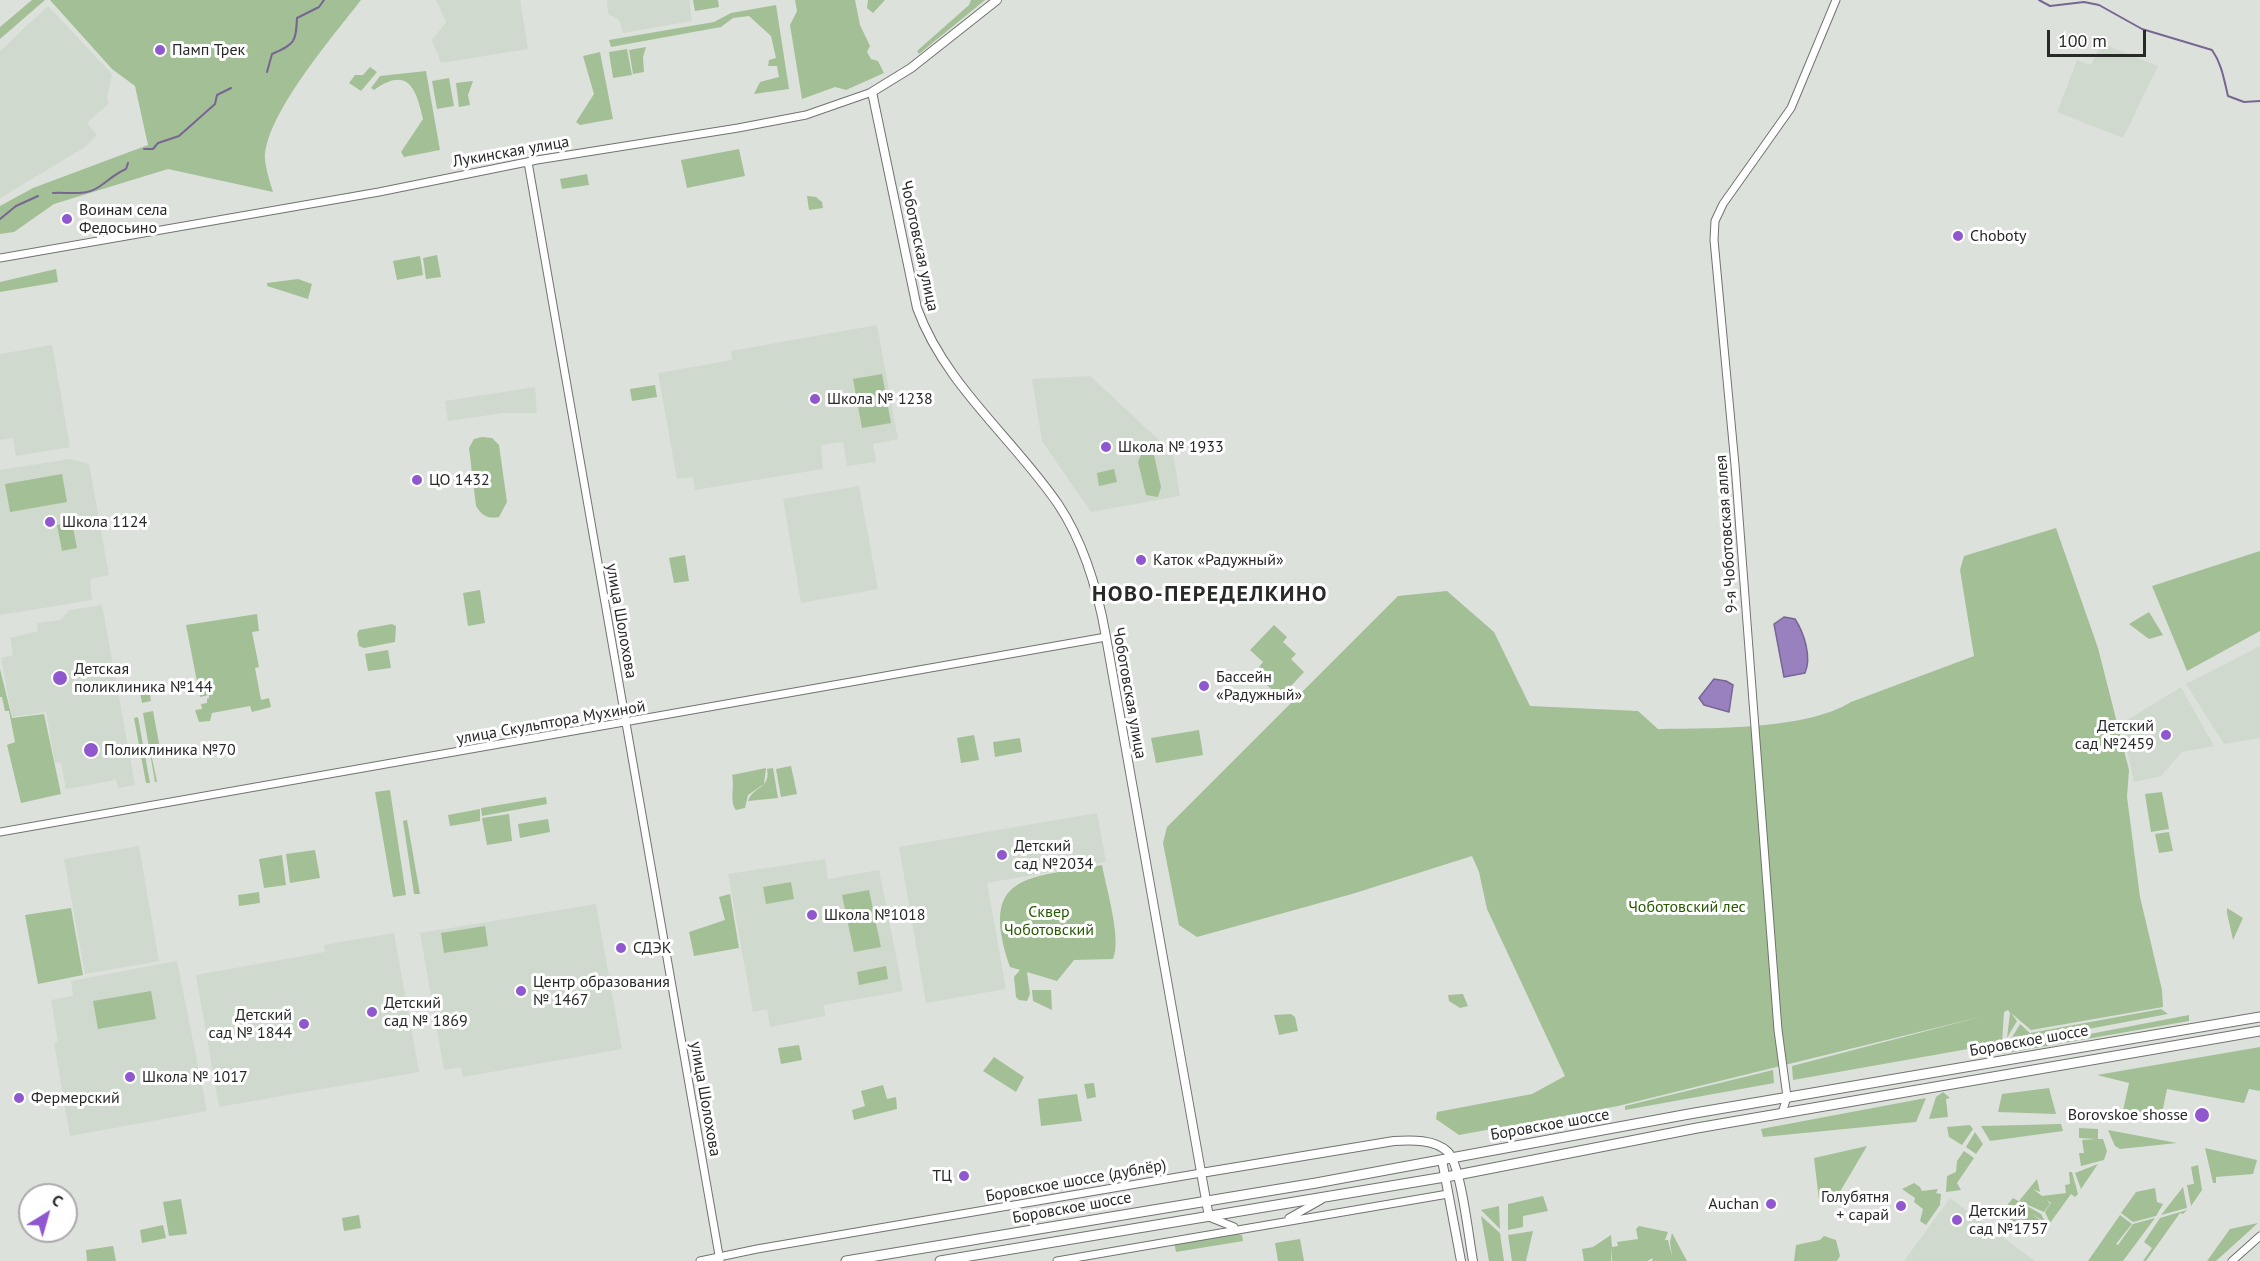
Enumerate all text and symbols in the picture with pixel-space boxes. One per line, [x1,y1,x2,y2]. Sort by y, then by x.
scale bar [2050,18,2149,56]
text: 100 m [2058,29,2107,52]
place label: Памп Трек [172,40,245,60]
marker: Памп Трек [153,43,167,57]
street label: Лукинская улица [451,132,571,172]
street label: Чоботовская улица [896,179,942,313]
place label: Воинам села Федосьино [79,200,167,238]
marker: Воинам села Федосьино [60,212,74,226]
place label: Choboty [1970,226,2027,246]
marker: Choboty [1951,229,1965,243]
place label: Школа № 1238 [827,389,933,409]
marker: Школа № 1238 [808,392,822,406]
place label: Школа № 1933 [1118,437,1224,457]
marker: Школа № 1933 [1099,440,1113,454]
street label: 9-я Чоботовская аллея [1712,454,1742,614]
place label: ЦО 1432 [429,470,490,490]
marker: ЦО 1432 [410,473,424,487]
place label: Школа 1124 [62,512,147,532]
marker: Школа 1124 [43,515,57,529]
place label: Каток «Радужный» [1153,550,1284,570]
marker: Каток «Радужный» [1134,553,1148,567]
street label: улица Шолохова [601,562,641,680]
district label: НОВО-ПЕРЕДЕЛКИНО [1092,582,1328,608]
street label: Чоботовская улица [1108,626,1150,760]
place label: Детская поликлиника №144 [74,659,212,697]
place label: Бассейн «Радужный» [1216,667,1302,705]
marker: Детская поликлиника №144 [51,669,69,687]
marker: Бассейн «Радужный» [1197,679,1211,693]
street label: улица Скульптора Мухиной [455,697,647,749]
place label: Детский сад №2459 [2075,716,2154,754]
marker: Детский сад №2459 [2159,728,2173,742]
place label: Поликлиника №70 [104,740,236,760]
marker: Поликлиника №70 [82,741,100,759]
place label: Детский сад №2034 [1014,836,1093,874]
marker: Детский сад №2034 [995,848,1009,862]
park label: Чоботовский лес [1628,897,1746,917]
park label: Сквер Чоботовский [1004,902,1094,940]
place label: Школа №1018 [824,905,925,925]
marker: Школа №1018 [805,908,819,922]
place label: СДЭК [633,938,671,958]
marker: СДЭК [614,941,628,955]
place label: Центр образования № 1467 [533,972,670,1010]
marker: Центр образования № 1467 [514,984,528,998]
place label: Детский сад № 1869 [384,993,468,1031]
place label: Детский сад № 1844 [208,1005,292,1043]
marker: Детский сад № 1869 [365,1005,379,1019]
marker: Детский сад № 1844 [297,1017,311,1031]
street label: Боровское шоссе [1968,1021,2090,1061]
street label: улица Шолохова [685,1040,725,1158]
place label: Школа № 1017 [142,1067,248,1087]
marker: Школа № 1017 [123,1070,137,1084]
place label: Фермерский [31,1088,120,1108]
marker: Фермерский [12,1091,26,1105]
street label: Боровское шоссе [1489,1105,1611,1145]
place label: Borovskoe shosse [2068,1105,2188,1125]
marker: Borovskoe shosse [2193,1106,2211,1124]
street label: Боровское шоссе (дублёр) [984,1156,1168,1206]
place label: ТЦ [932,1166,952,1186]
marker: ТЦ [957,1169,971,1183]
north arrow [18,1183,78,1243]
place label: Голубятня + сарай [1821,1187,1889,1225]
street label: Боровское шоссе [1011,1188,1133,1228]
text: С [48,1190,67,1211]
place label: Auchan [1708,1194,1759,1214]
marker: Auchan [1764,1197,1778,1211]
marker: Голубятня + сарай [1894,1199,1908,1213]
place label: Детский сад №1757 [1969,1201,2048,1239]
marker: Детский сад №1757 [1950,1213,1964,1227]

